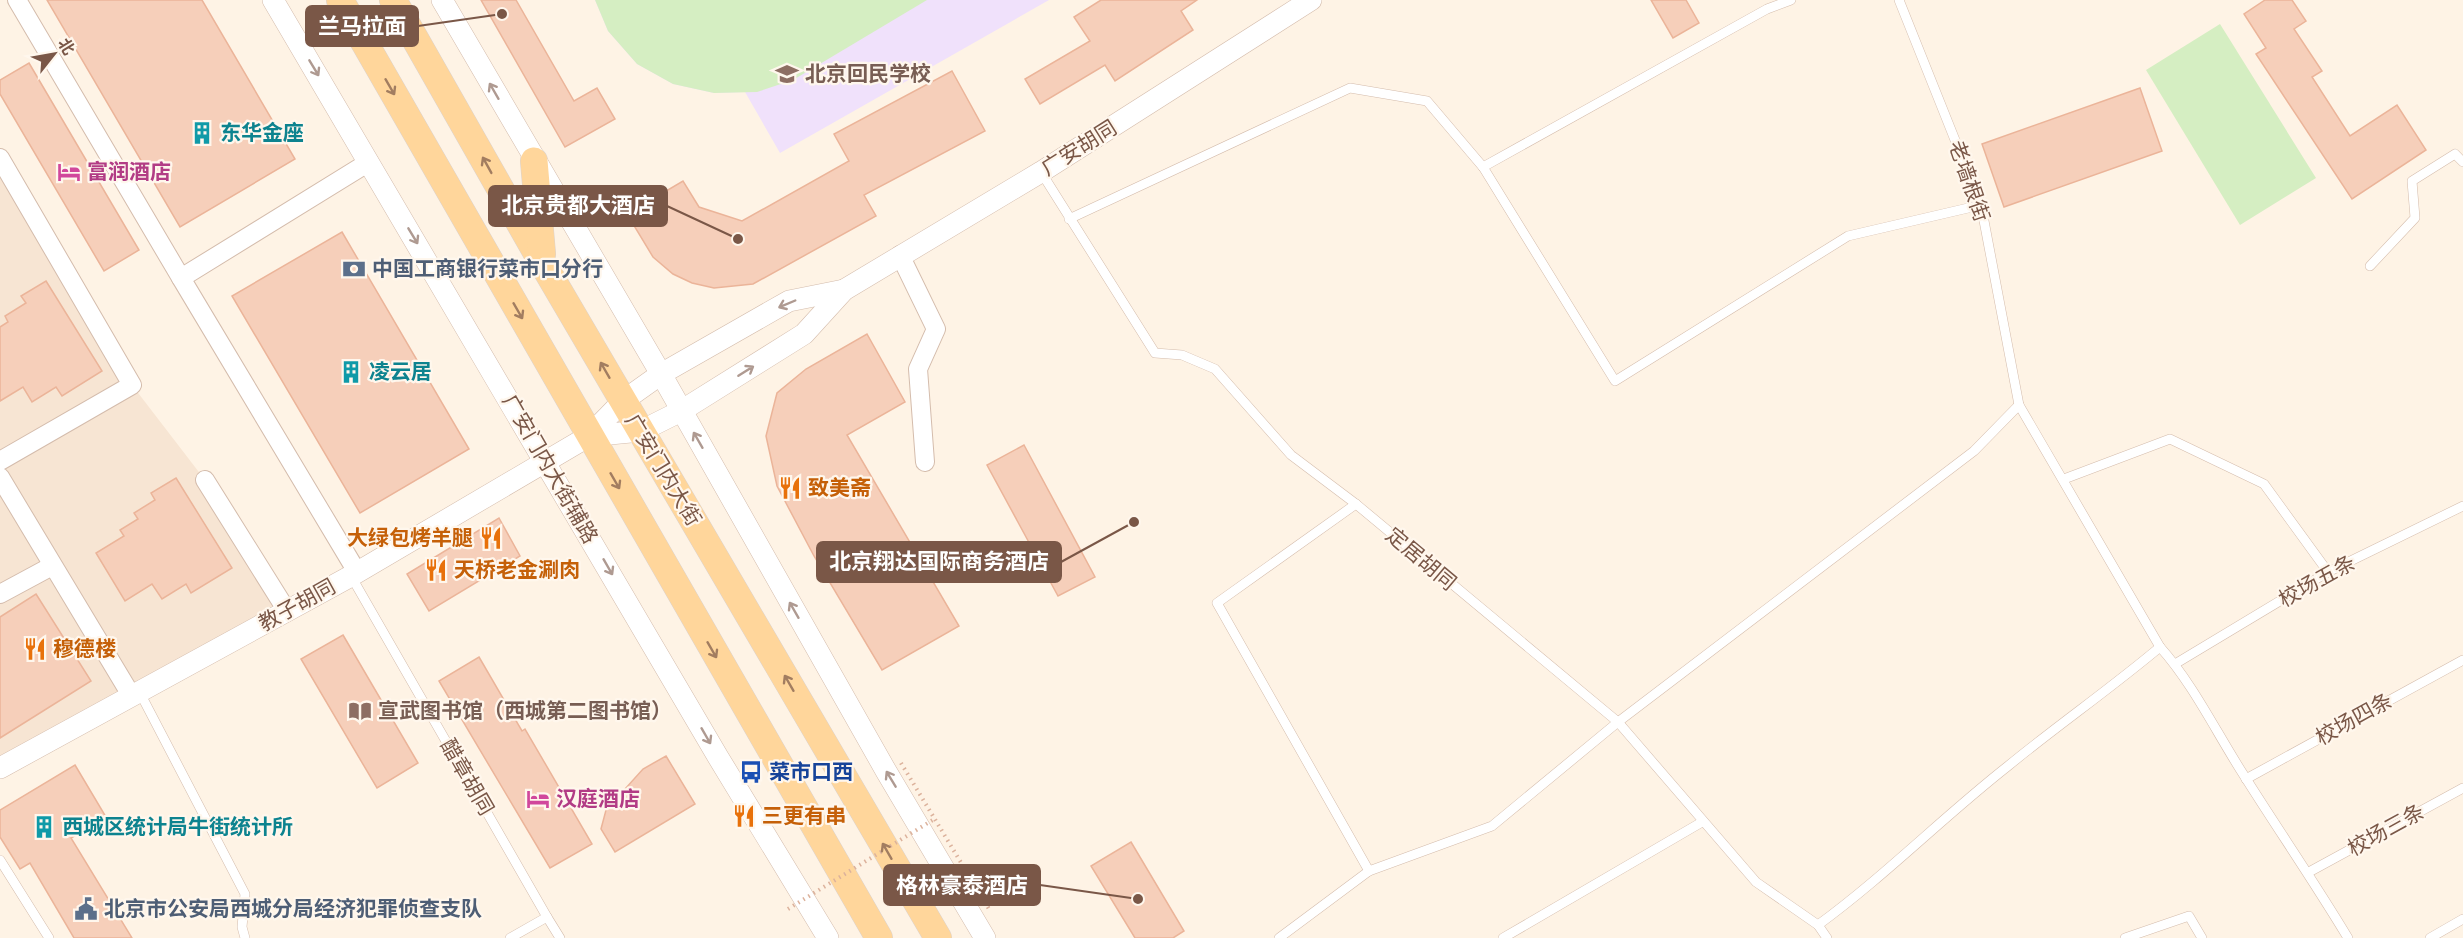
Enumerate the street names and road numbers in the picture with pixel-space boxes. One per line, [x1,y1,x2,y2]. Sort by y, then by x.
street label: 广安胡同 [1037,116,1120,180]
street label: 老墙根街 [1945,137,1994,224]
street label: 广安门内大街辅路 [498,390,602,547]
street label: 广安门内大街 [621,410,706,530]
street label: 定居胡同 [1382,523,1461,594]
street label: 校场五条 [2274,550,2359,611]
street label: 教子胡同 [254,574,339,635]
street label: 校场四条 [2311,688,2396,749]
street label: 醋章胡同 [436,735,498,819]
street label: 校场三条 [2343,799,2428,860]

